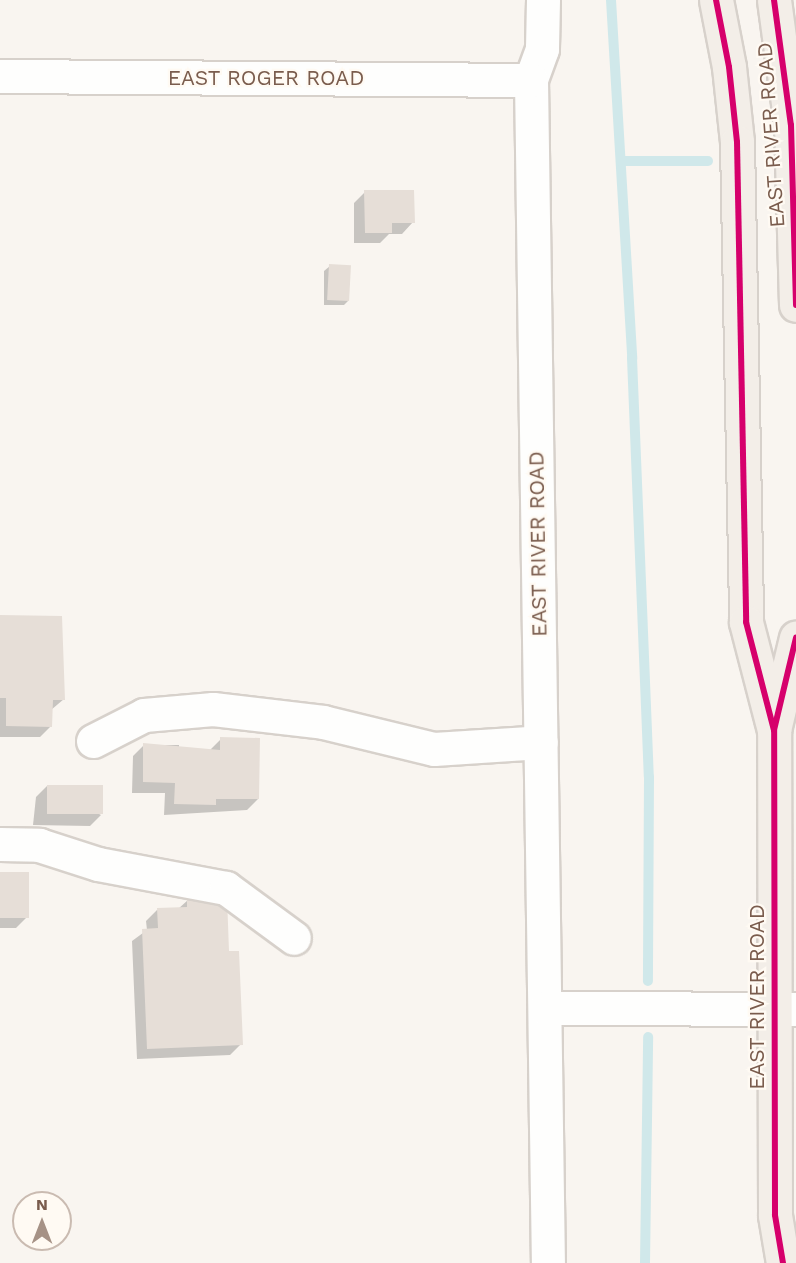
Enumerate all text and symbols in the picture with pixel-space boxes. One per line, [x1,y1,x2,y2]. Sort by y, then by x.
street label: EAST RIVER ROAD [752,41,790,229]
street label: EAST ROGER ROAD [167,65,365,91]
street label: EAST RIVER ROAD [524,451,552,637]
street label: EAST RIVER ROAD [744,904,770,1090]
north arrow [12,1191,72,1251]
text: N [36,1195,48,1214]

